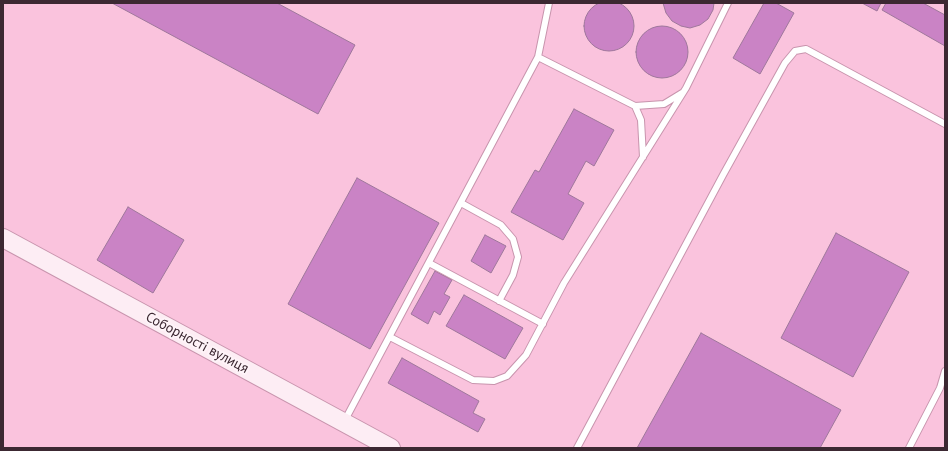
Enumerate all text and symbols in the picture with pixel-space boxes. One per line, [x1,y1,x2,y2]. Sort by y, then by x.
street label: Соборності вулиця [143,309,251,377]

